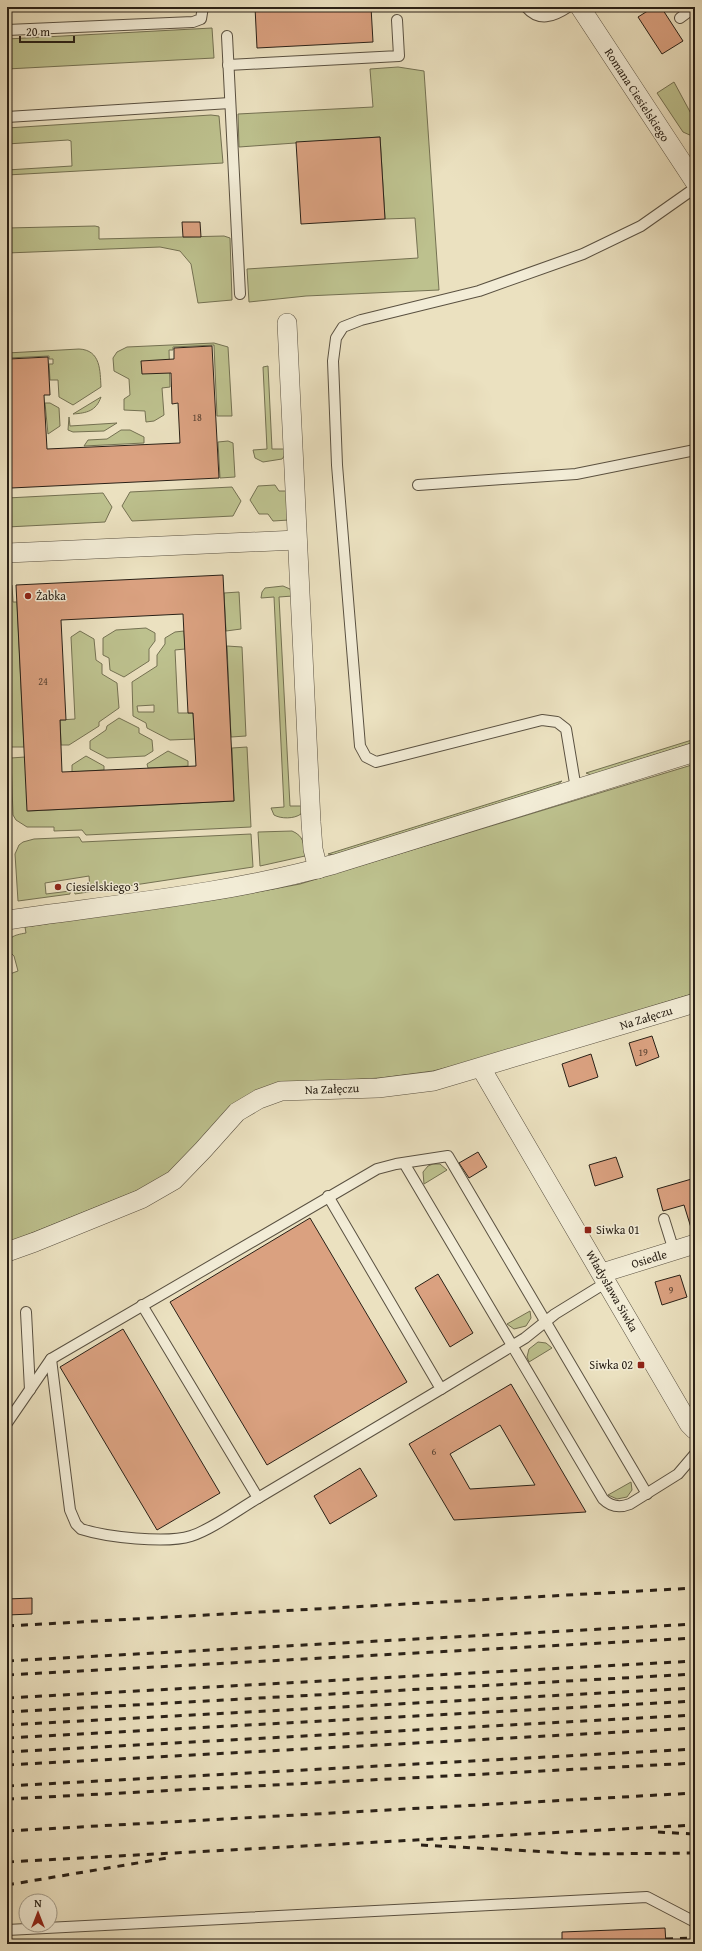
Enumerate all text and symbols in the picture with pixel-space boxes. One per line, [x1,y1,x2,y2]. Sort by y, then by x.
scale bar [20,18,74,44]
text: 20 m [26,23,50,40]
street label: Romana Ciesielskiego [601,45,674,145]
house number: 18 [192,410,202,425]
place label: Żabka [36,587,66,604]
marker: Żabka [23,591,33,601]
house number: 24 [38,674,48,689]
place label: Ciesielskiego 3 [66,878,139,895]
marker: Ciesielskiego 3 [53,882,63,892]
street label: Na Załęczu [617,1001,675,1034]
house number: 19 [638,1045,648,1060]
street label: Na Załęczu [304,1079,360,1098]
place label: Siwka 01 [596,1221,640,1238]
marker: Siwka 01 [583,1225,593,1235]
street label: Osiedle [629,1245,669,1272]
street label: Władysława Siwka [582,1247,643,1335]
house number: 9 [669,1283,674,1298]
place label: Siwka 02 [589,1356,633,1373]
marker: Siwka 02 [636,1360,646,1370]
house number: 6 [432,1444,437,1459]
north arrow [18,1893,58,1933]
text: N [34,1895,42,1911]

